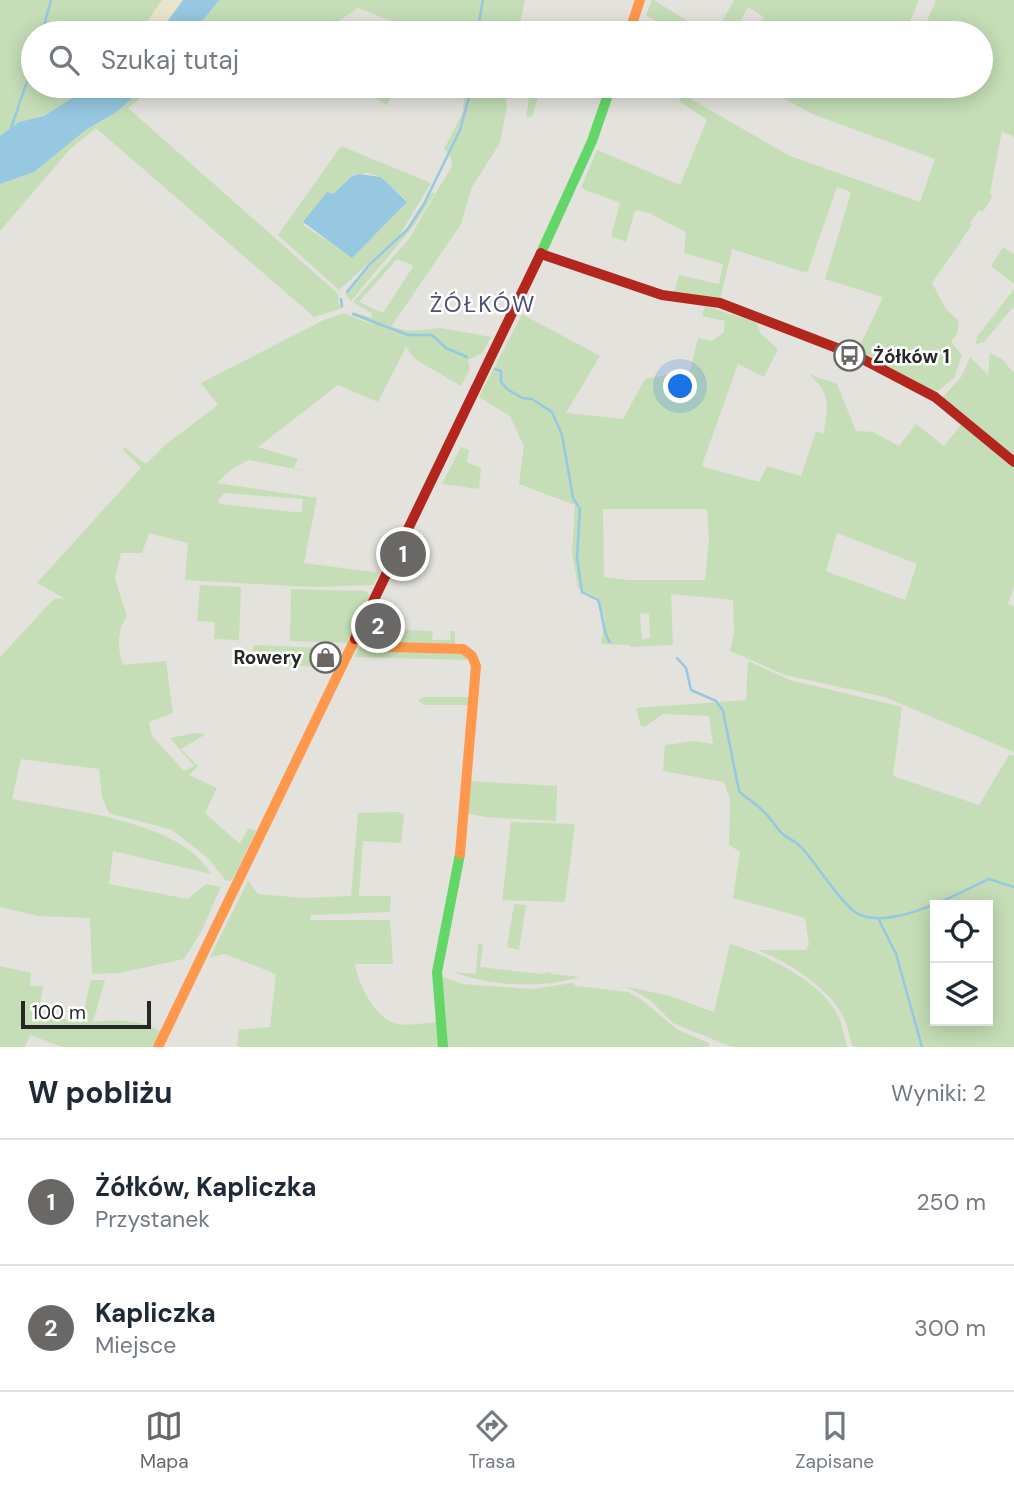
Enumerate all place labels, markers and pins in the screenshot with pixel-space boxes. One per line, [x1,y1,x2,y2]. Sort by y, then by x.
bus stop icon: Żółków 1 [833,339,867,373]
place label: Żółków 1 [873,344,950,369]
pin: 1 [380,528,426,580]
pin: 2 [355,600,401,652]
shop icon: Rowery [308,640,342,674]
place label: Rowery [233,645,303,670]

